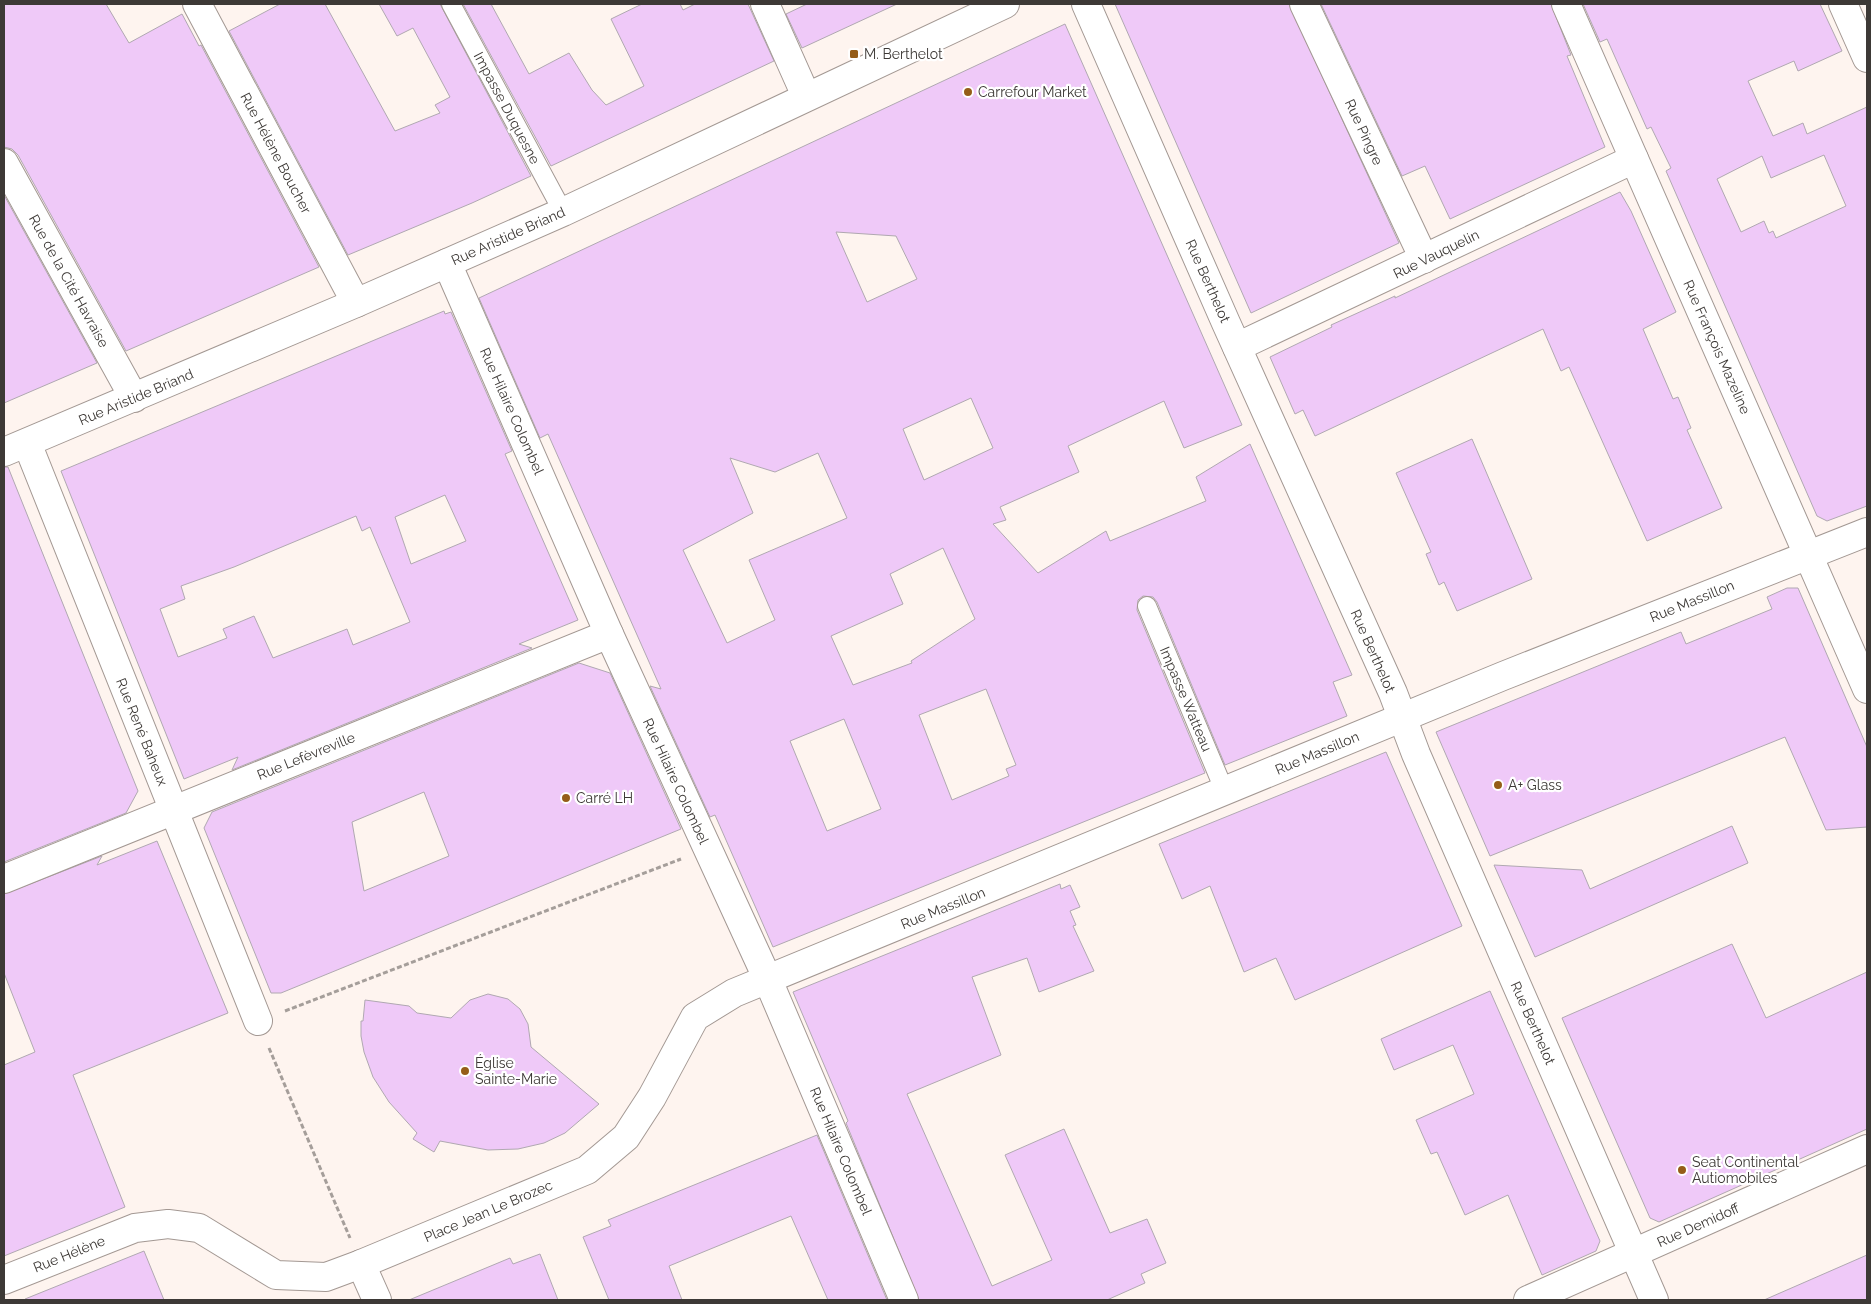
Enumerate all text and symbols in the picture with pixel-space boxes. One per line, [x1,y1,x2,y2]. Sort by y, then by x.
place label: M. Berthelot [864,46,943,62]
marker: M. Berthelot [848,48,860,60]
street label: Impasse Duquesne [471,49,543,167]
place label: Carrefour Market [978,84,1087,100]
marker: Carrefour Market [962,86,974,98]
street label: Rue Hélène Boucher [237,90,315,216]
street label: Rue Pingre [1342,97,1386,167]
street label: Rue Aristide Briand [449,204,567,268]
street label: Rue de la Cité Havraise [26,212,112,350]
street label: Rue Vauquelin [1390,226,1482,282]
street label: Rue Berthelot [1183,237,1234,325]
street label: Rue François Mazeline [1680,278,1754,416]
street label: Rue Hilaire Colombel [477,345,547,477]
street label: Rue Aristide Briand [76,366,196,428]
street label: Rue Massillon [1647,577,1737,625]
street label: Rue Berthelot [1348,607,1399,695]
street label: Impasse Watteau [1157,644,1215,754]
street label: Rue René Baheux [113,676,171,788]
street label: Rue Hilaire Colombel [640,715,712,847]
street label: Rue Massillon [1273,728,1361,778]
street label: Rue Lefèvreville [255,729,357,783]
place label: A+ Glass [1508,777,1562,793]
marker: A+ Glass [1492,779,1504,791]
place label: Carré LH [576,790,633,806]
marker: Carré LH [560,792,572,804]
street label: Rue Massillon [898,884,988,932]
street label: Rue Berthelot [1508,979,1559,1067]
place label: Église Sainte-Marie [475,1054,557,1087]
marker: Église Sainte-Marie [459,1065,471,1077]
street label: Rue Hilaire Colombel [807,1085,875,1217]
place label: Seat Continental Autiomobiles [1692,1154,1799,1186]
marker: Seat Continental Autiomobiles [1676,1164,1688,1176]
street label: Place Jean Le Brozec [421,1177,555,1245]
street label: Rue Demidoff [1654,1199,1742,1250]
street label: Rue Hélène [31,1232,107,1276]

